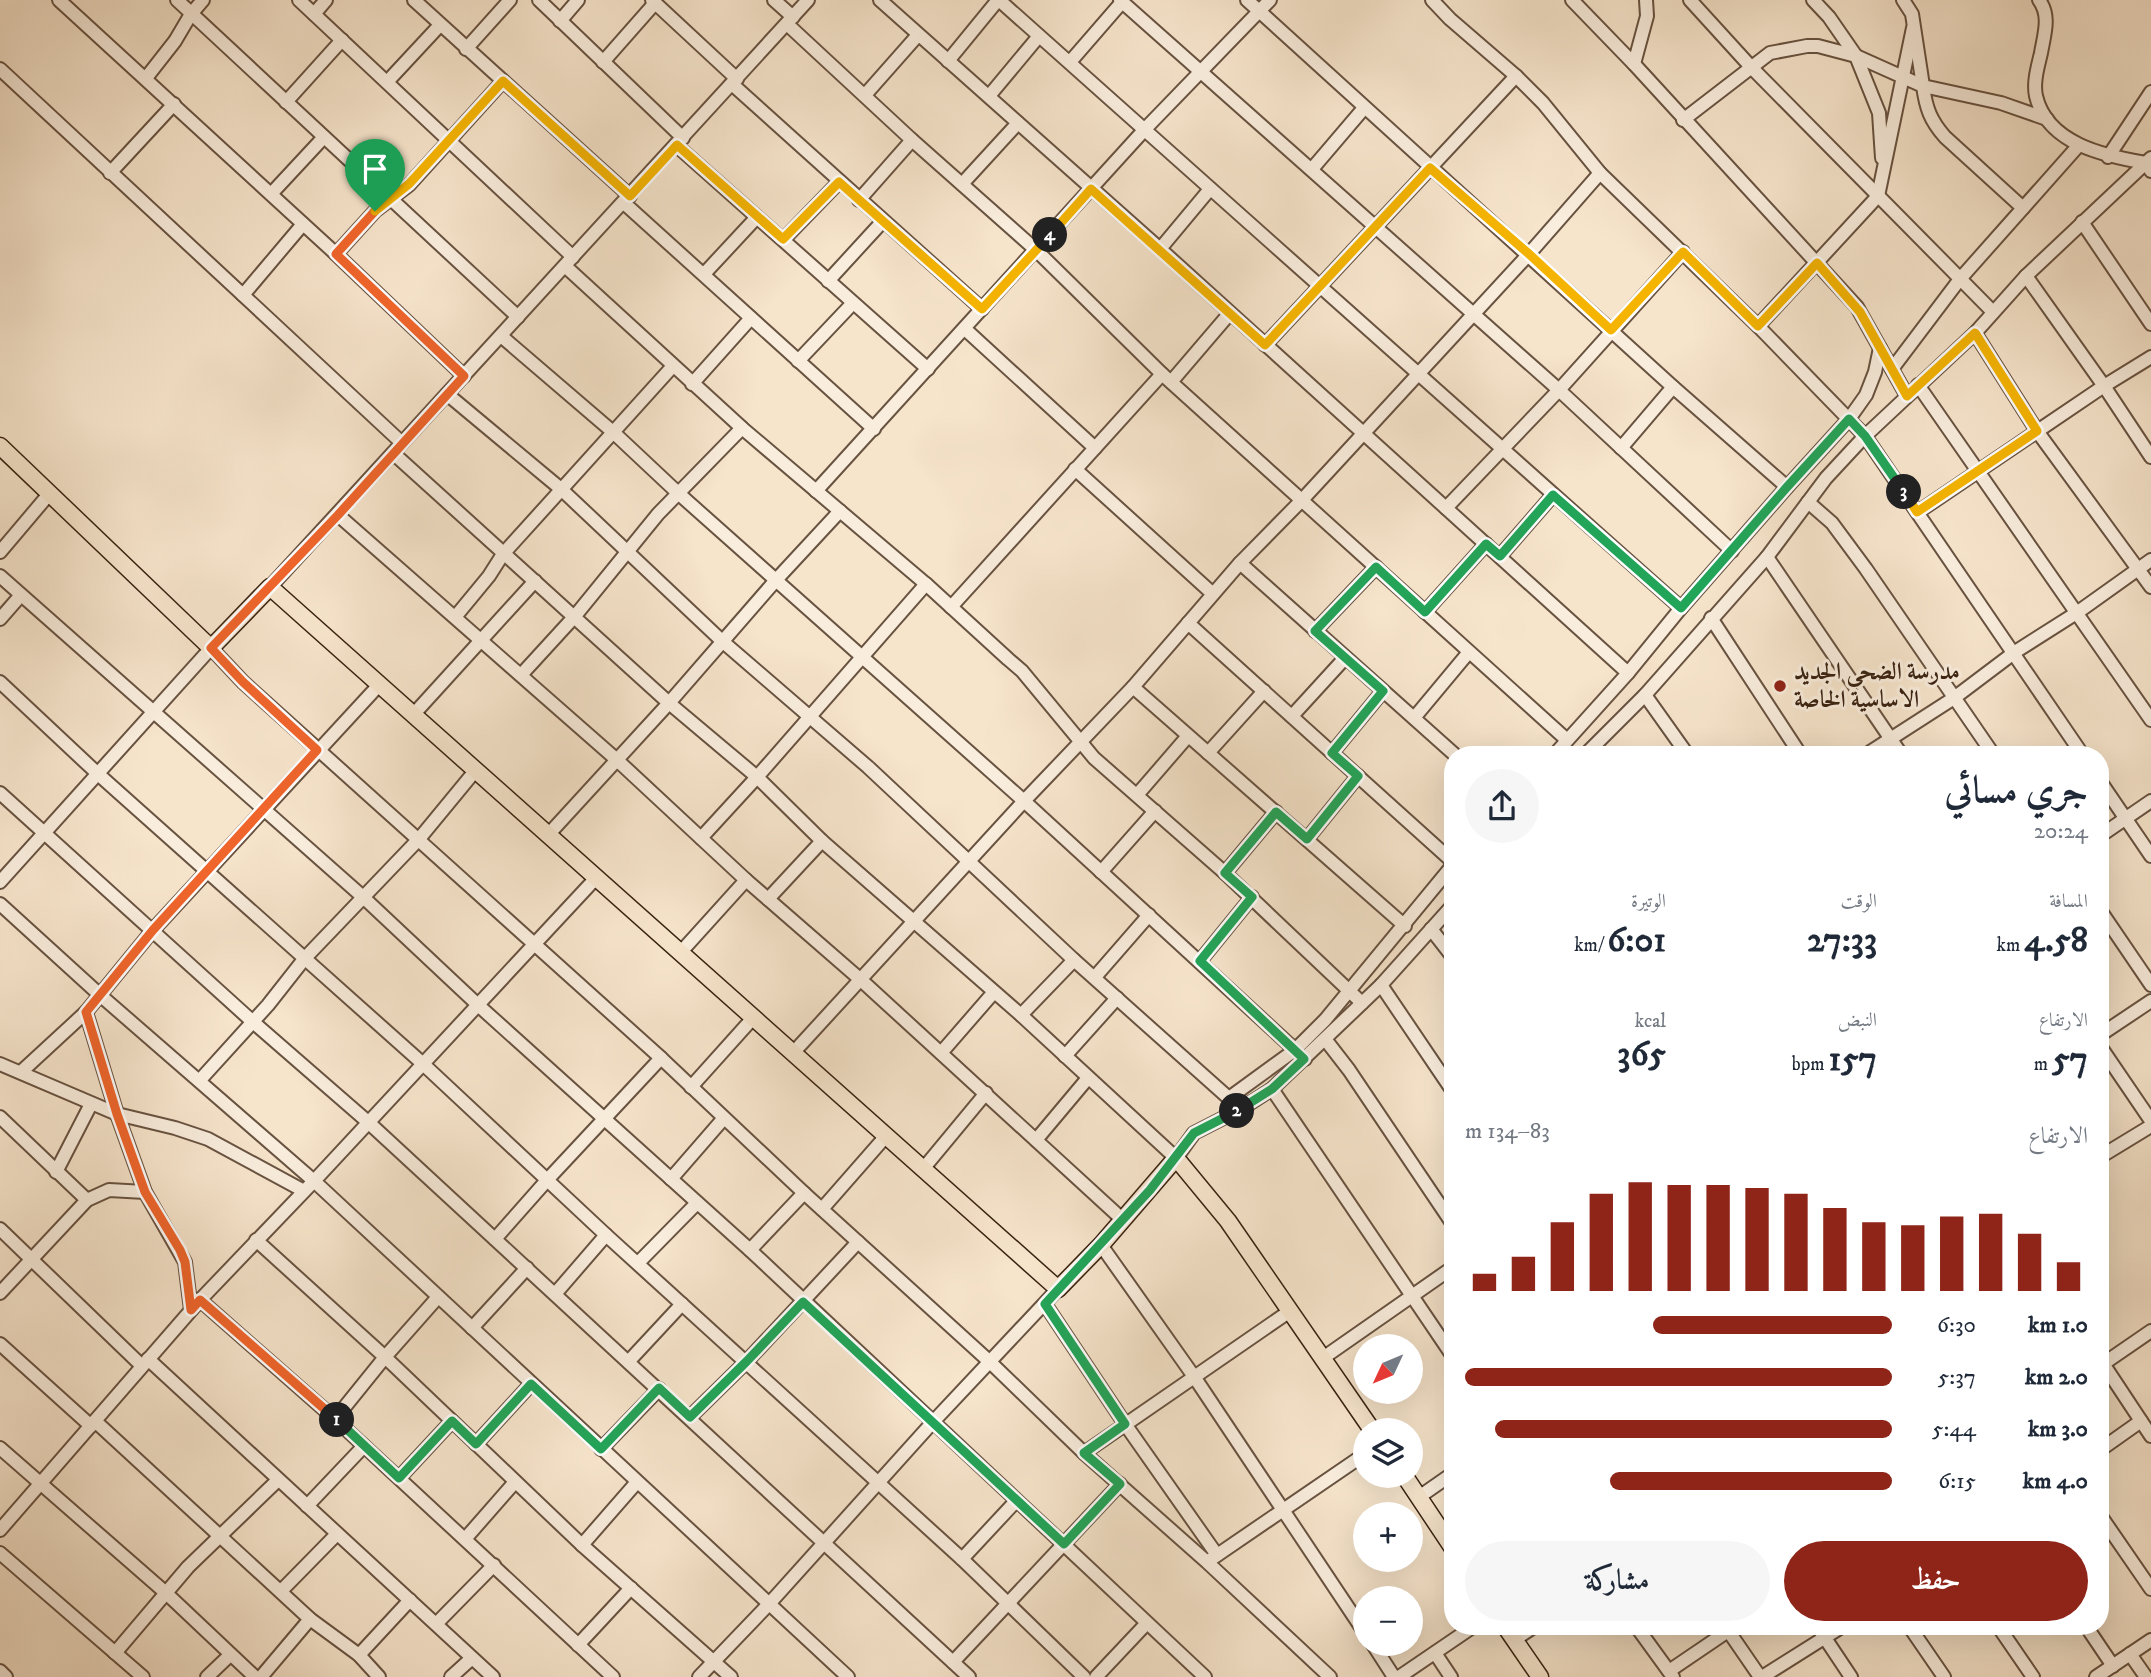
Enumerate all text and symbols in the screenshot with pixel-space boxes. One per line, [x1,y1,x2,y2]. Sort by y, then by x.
pin [345,139,405,211]
icon: arrive [356,150,394,188]
pin: 4 [1032,218,1068,252]
text: 4 [1044,223,1055,246]
pin: 3 [1886,475,1922,510]
text: 3 [1900,480,1907,503]
place label: مدرسة الضحي الجديد الاساسية الخاصة [1794,657,1960,715]
marker: مدرسة الضحي الجديد الاساسية الخاصة [1772,678,1788,694]
text: جري مسائي [1944,767,2088,815]
button: share [1465,769,1539,843]
text: 20:24 [2034,817,2088,846]
text: الوتيرة [1631,890,1666,913]
text: الوقت [1841,890,1877,913]
text: المسافة [2049,890,2088,913]
text: 6:01 [1607,919,1666,963]
text: 27:33 [1807,919,1877,963]
text: 4.58 [2024,919,2088,963]
text: /km [1574,934,1607,957]
text: km [1997,934,2024,957]
text: النبض [1838,1009,1877,1032]
text: الارتفاع [2039,1009,2088,1032]
text: kcal [1635,1010,1666,1033]
text: 365 [1617,1033,1666,1077]
text: 157 [1829,1038,1877,1082]
text: 57 [2052,1038,2088,1082]
text: bpm [1792,1053,1829,1076]
text: m [2034,1053,2052,1076]
pin: 2 [1220,1094,1254,1128]
text: 2 [1232,1099,1241,1122]
text: 83–134 m [1465,1117,1550,1146]
text: الارتفاع [2028,1122,2088,1151]
text: 6:30 [1937,1311,1976,1340]
text: 1.0 km [2028,1311,2088,1340]
north arrow [1353,1334,1423,1404]
map controls [1353,1334,1423,1656]
text: 5:37 [1938,1363,1976,1392]
text: 2.0 km [2025,1363,2088,1392]
pin: 1 [320,1402,354,1438]
text: 1 [333,1408,340,1431]
text: 5:44 [1932,1415,1976,1444]
text: 3.0 km [2028,1415,2088,1444]
button: layers [1353,1418,1423,1488]
text: 6:15 [1938,1467,1976,1496]
text: 4.0 km [2023,1467,2088,1496]
button: + [1353,1502,1423,1572]
button: مشاركة [1465,1541,1770,1621]
button: حفظ [1784,1541,2088,1621]
button: − [1353,1586,1423,1656]

